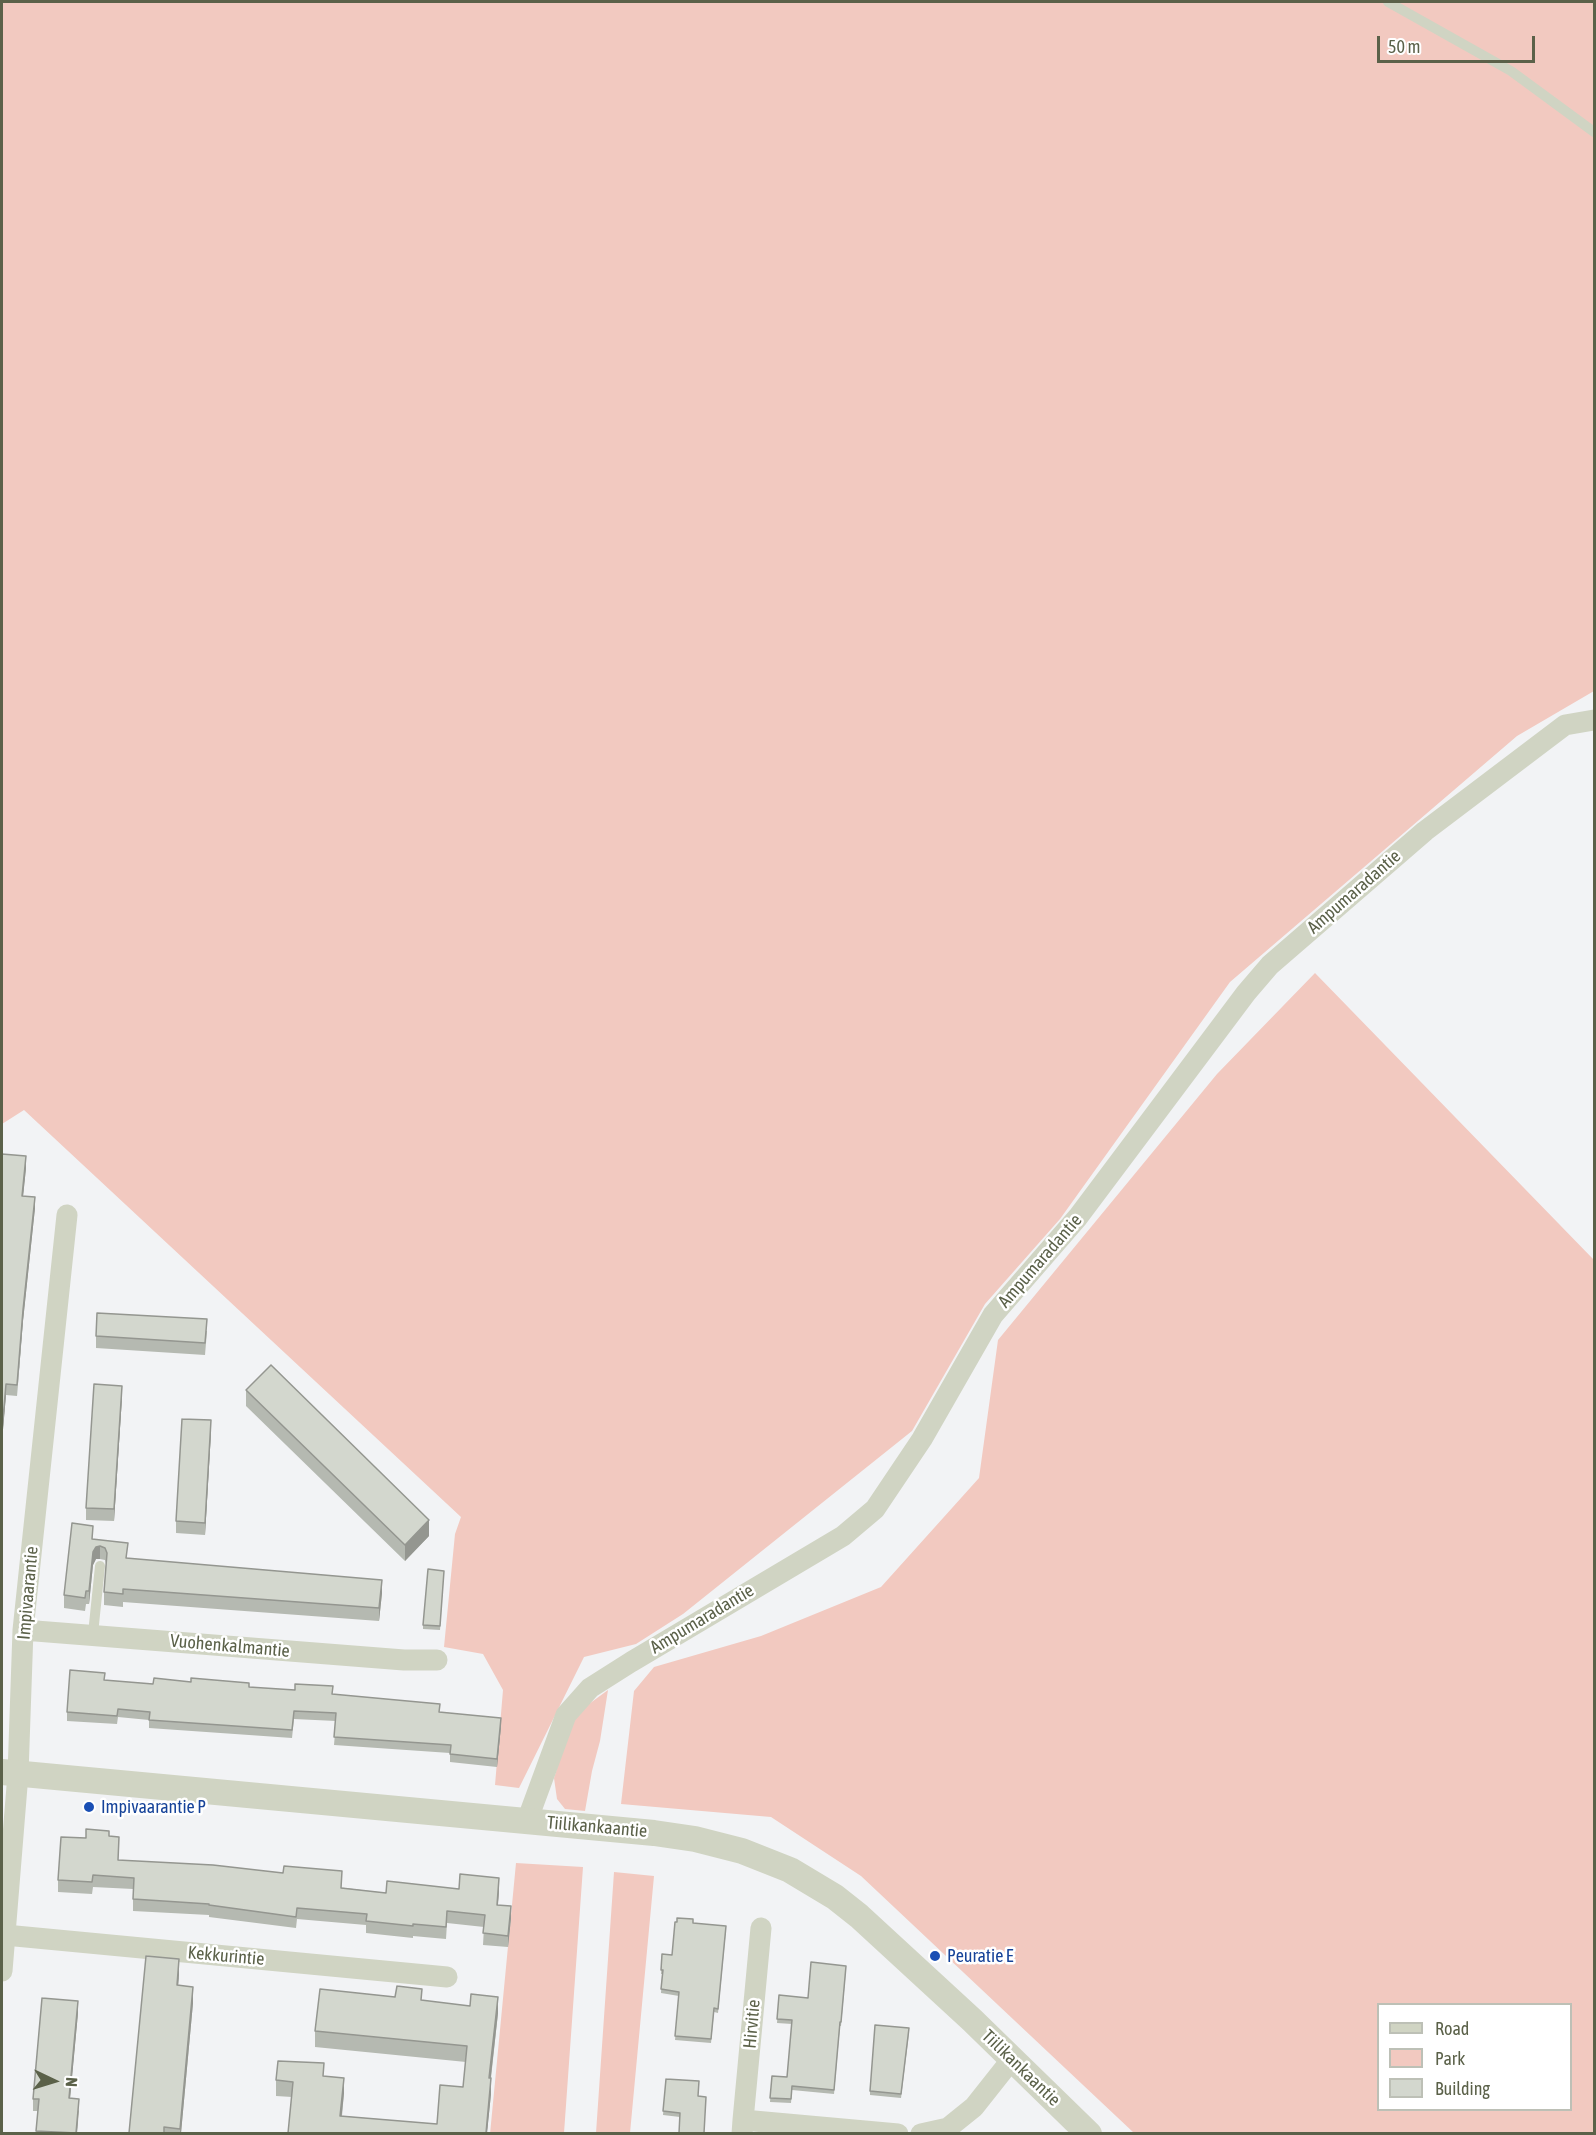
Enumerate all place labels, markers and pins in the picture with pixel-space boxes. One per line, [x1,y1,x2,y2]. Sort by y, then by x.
place label: Impivaarantie P [101,1796,206,1818]
marker: Impivaarantie P [82,1800,96,1814]
place label: Peuratie E [947,1945,1013,1967]
marker: Peuratie E [928,1949,942,1963]

